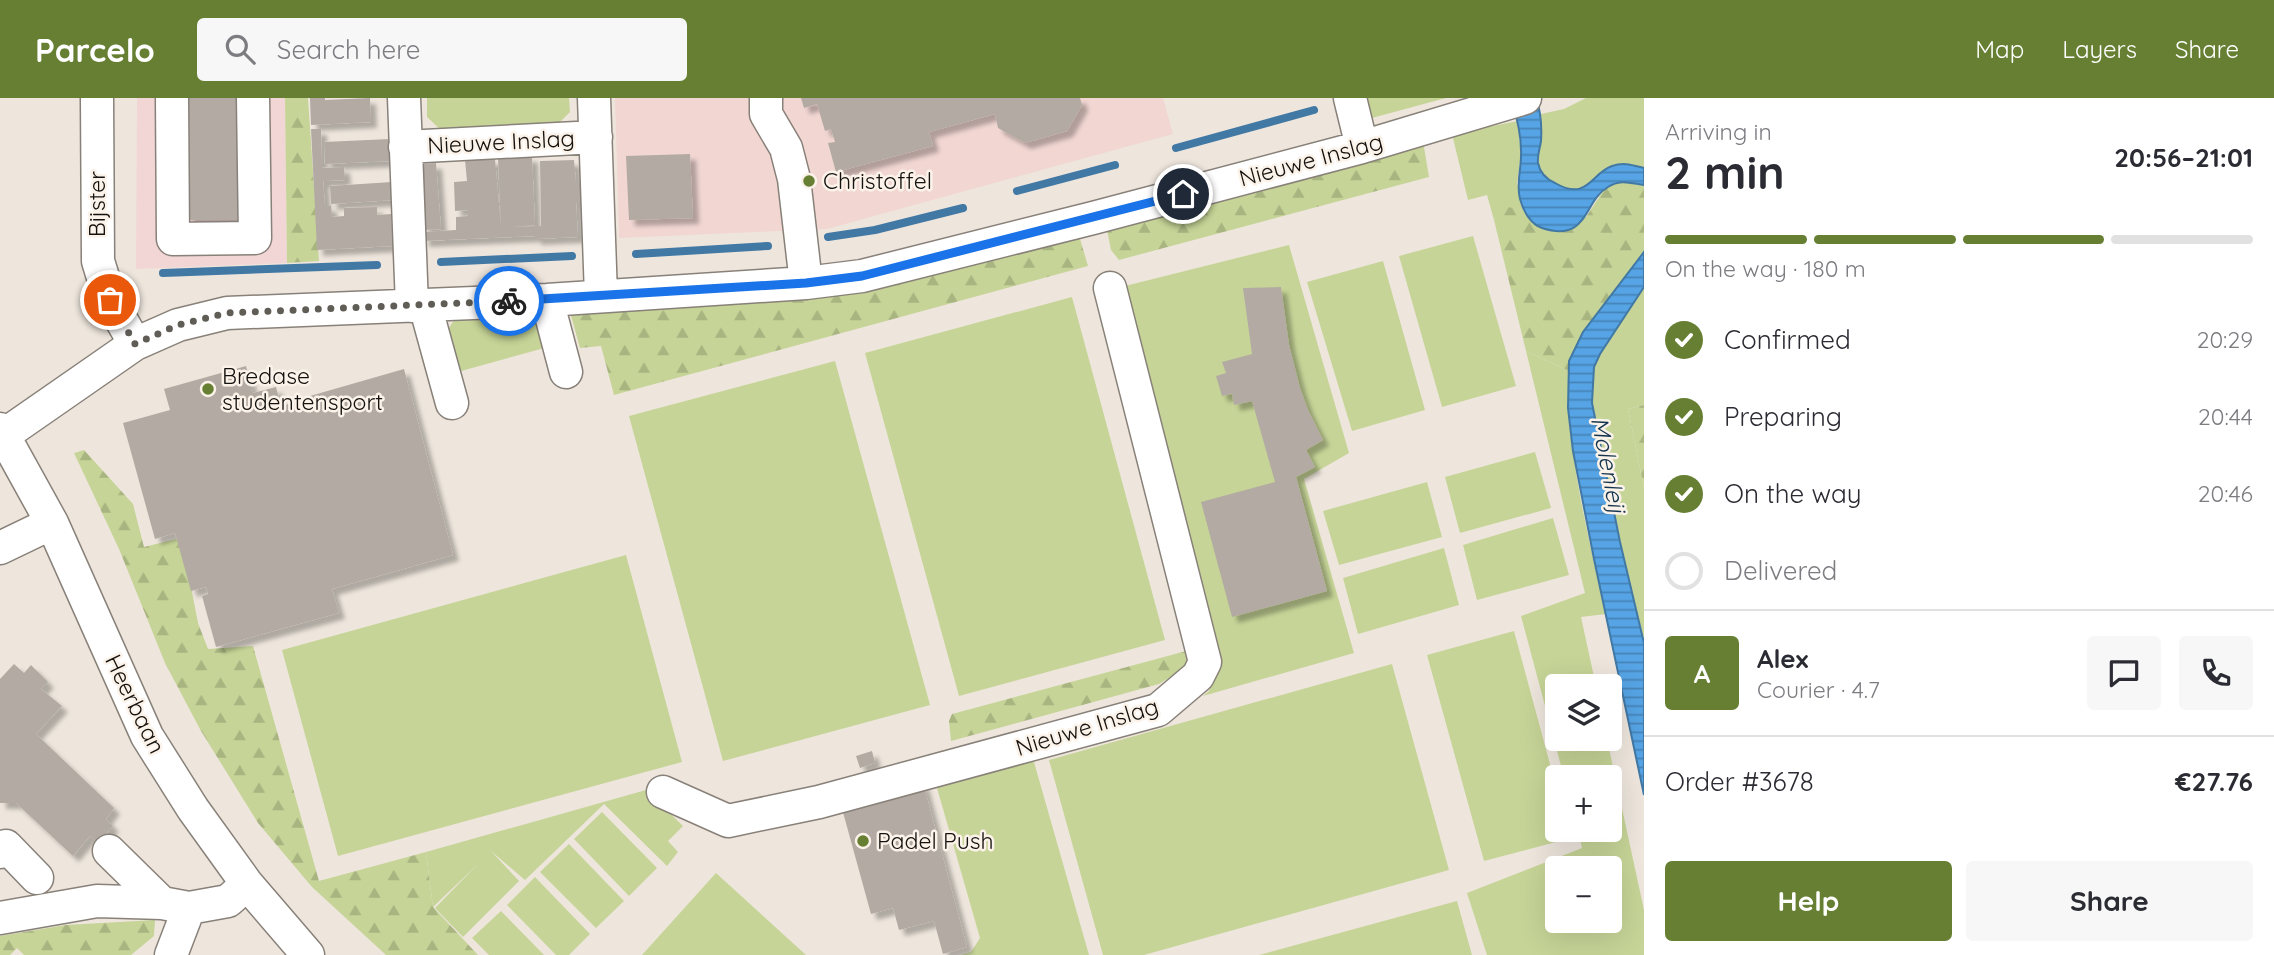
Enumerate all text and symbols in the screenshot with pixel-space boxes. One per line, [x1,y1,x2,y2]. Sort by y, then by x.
search box [197,18,687,81]
text: Parcelo [35,29,155,70]
icon: search [221,30,259,68]
text: Search here [277,33,420,66]
text: Map [1975,34,2024,64]
text: Layers [2062,34,2137,64]
text: Share [2175,34,2239,64]
text: Arriving in [1665,117,1772,146]
street label: Nieuwe Inslag [426,123,575,160]
street label: Nieuwe Inslag [1236,126,1386,193]
text: 20:56–21:01 [2114,141,2253,174]
text: 2 min [1665,143,1785,201]
pin [1153,164,1213,224]
place label: Christoffel [823,166,932,195]
street label: Bijster [82,171,111,237]
marker: Christoffel [801,173,817,189]
icon: home [1164,175,1202,213]
text: On the way · 180 m [1665,254,1866,283]
courier [474,266,544,336]
pin [80,270,140,330]
icon: bag [91,281,129,319]
icon: bike [490,282,528,320]
icon: check [1665,321,1703,359]
text: Confirmed [1724,323,1851,356]
text: 20:29 [2197,325,2253,354]
place label: Bredase studentensport [222,361,383,416]
marker: Bredase studentensport [200,381,216,397]
icon: check [1665,398,1703,436]
text: Preparing [1724,400,1842,433]
text: 20:44 [2198,402,2253,431]
water label: Molenleij [1585,414,1633,517]
icon: check [1665,475,1703,513]
text: On the way [1724,477,1862,510]
text: 20:46 [2198,479,2253,508]
text: Delivered [1724,554,1837,587]
button: chat [2087,636,2161,710]
button: phone [2179,636,2253,710]
text: Alex [1757,642,1808,675]
street label: Heerbaan [99,649,172,758]
text: A [1694,657,1710,690]
map controls [1545,674,1622,933]
button: layers [1545,674,1622,751]
text: Courier · 4.7 [1757,675,1880,704]
street label: Nieuwe Inslag [1012,691,1162,762]
button: + [1545,765,1622,842]
text: Order #3678 [1665,765,1814,798]
text: €27.76 [2175,765,2253,798]
place label: Padel Push [877,826,994,855]
marker: Padel Push [855,833,871,849]
button: − [1545,856,1622,933]
button: Help [1665,861,1952,941]
button: Share [1966,861,2253,941]

